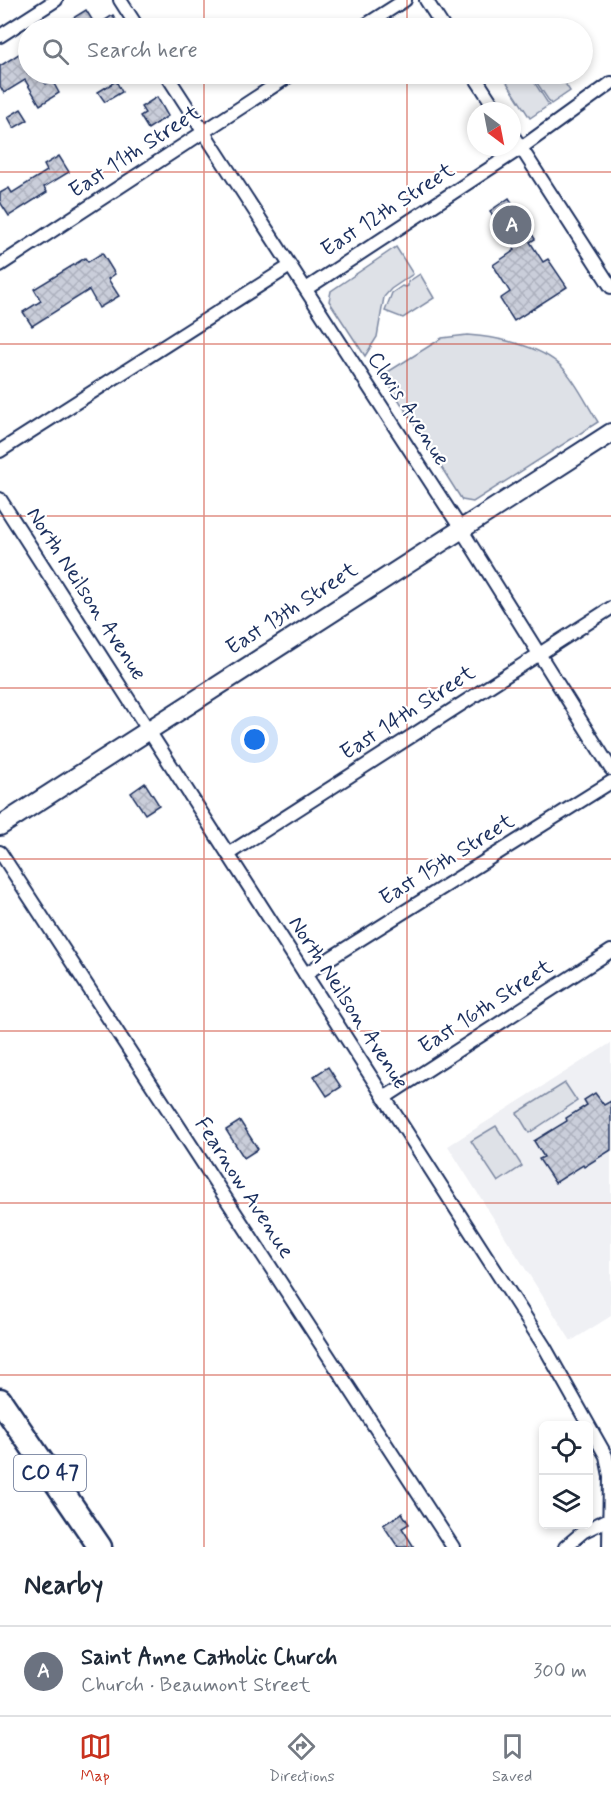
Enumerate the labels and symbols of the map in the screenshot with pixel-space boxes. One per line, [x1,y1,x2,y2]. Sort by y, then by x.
street label: East 11th Street [64,99,206,205]
north arrow [467,102,521,156]
street label: East 12th Street [316,156,460,264]
pin: A [492,202,532,248]
street label: Clovis Avenue [361,347,455,471]
street label: North Neilson Avenue [20,502,152,686]
street label: East 13th Street [221,556,363,662]
street label: East 14th Street [335,659,481,767]
your location [240,725,269,754]
street label: East 15th Street [374,807,520,913]
street label: North Neilson Avenue [282,911,414,1095]
street label: East 16th Street [414,953,558,1061]
street label: Fearnow Avenue [188,1112,300,1264]
road number: CO 47 [14,1455,86,1491]

